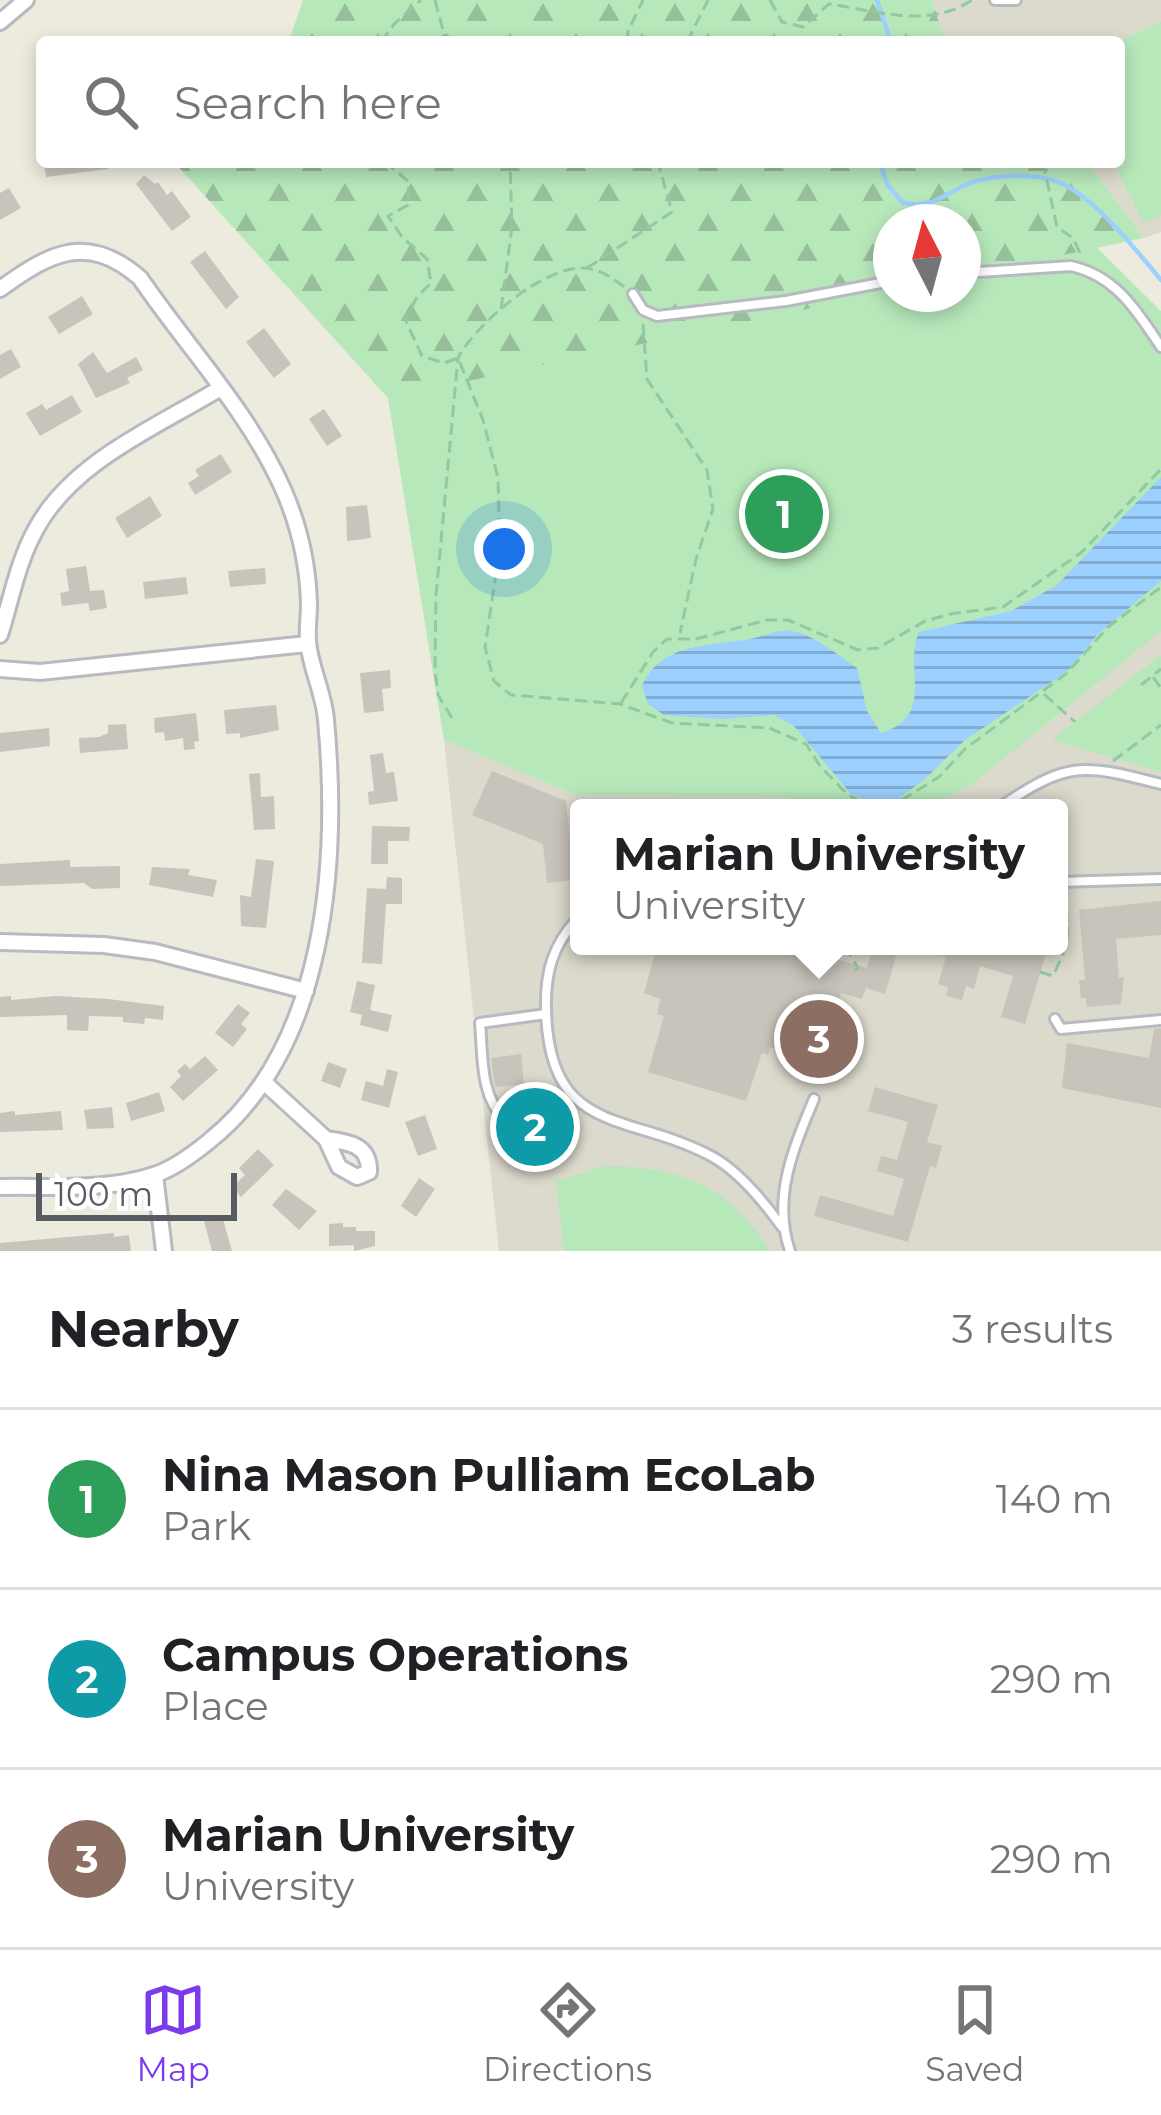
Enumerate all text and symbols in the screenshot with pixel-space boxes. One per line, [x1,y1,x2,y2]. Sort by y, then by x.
search box [36,36,1125,168]
icon: search [78,69,144,135]
text: Search here [174,75,442,130]
north arrow [873,204,981,312]
pin: 1 [745,469,823,559]
your location [474,519,534,579]
popup [570,799,1068,955]
text: Marian University [613,826,1025,881]
text: University [613,881,805,929]
pin: 3 [780,994,858,1084]
pin: 2 [496,1082,574,1172]
scale bar [36,1167,237,1220]
text: 100 m [54,1174,153,1214]
text: Nearby [48,1298,239,1360]
text: 3 results [952,1305,1113,1353]
text: Nina Mason Pulliam EcoLab [162,1447,816,1502]
text: 1 [79,1475,95,1523]
text: 140 m [996,1475,1113,1523]
text: Park [162,1502,251,1550]
text: Campus Operations [162,1627,628,1682]
text: 2 [75,1655,99,1703]
text: 290 m [990,1655,1113,1703]
text: Place [162,1682,269,1730]
text: Marian University [162,1807,574,1862]
text: 3 [75,1835,99,1883]
text: 290 m [990,1835,1113,1883]
text: University [162,1862,354,1910]
tab: Map [137,1977,210,2089]
tab: Directions [483,1977,652,2089]
tab: Saved [925,1977,1024,2089]

